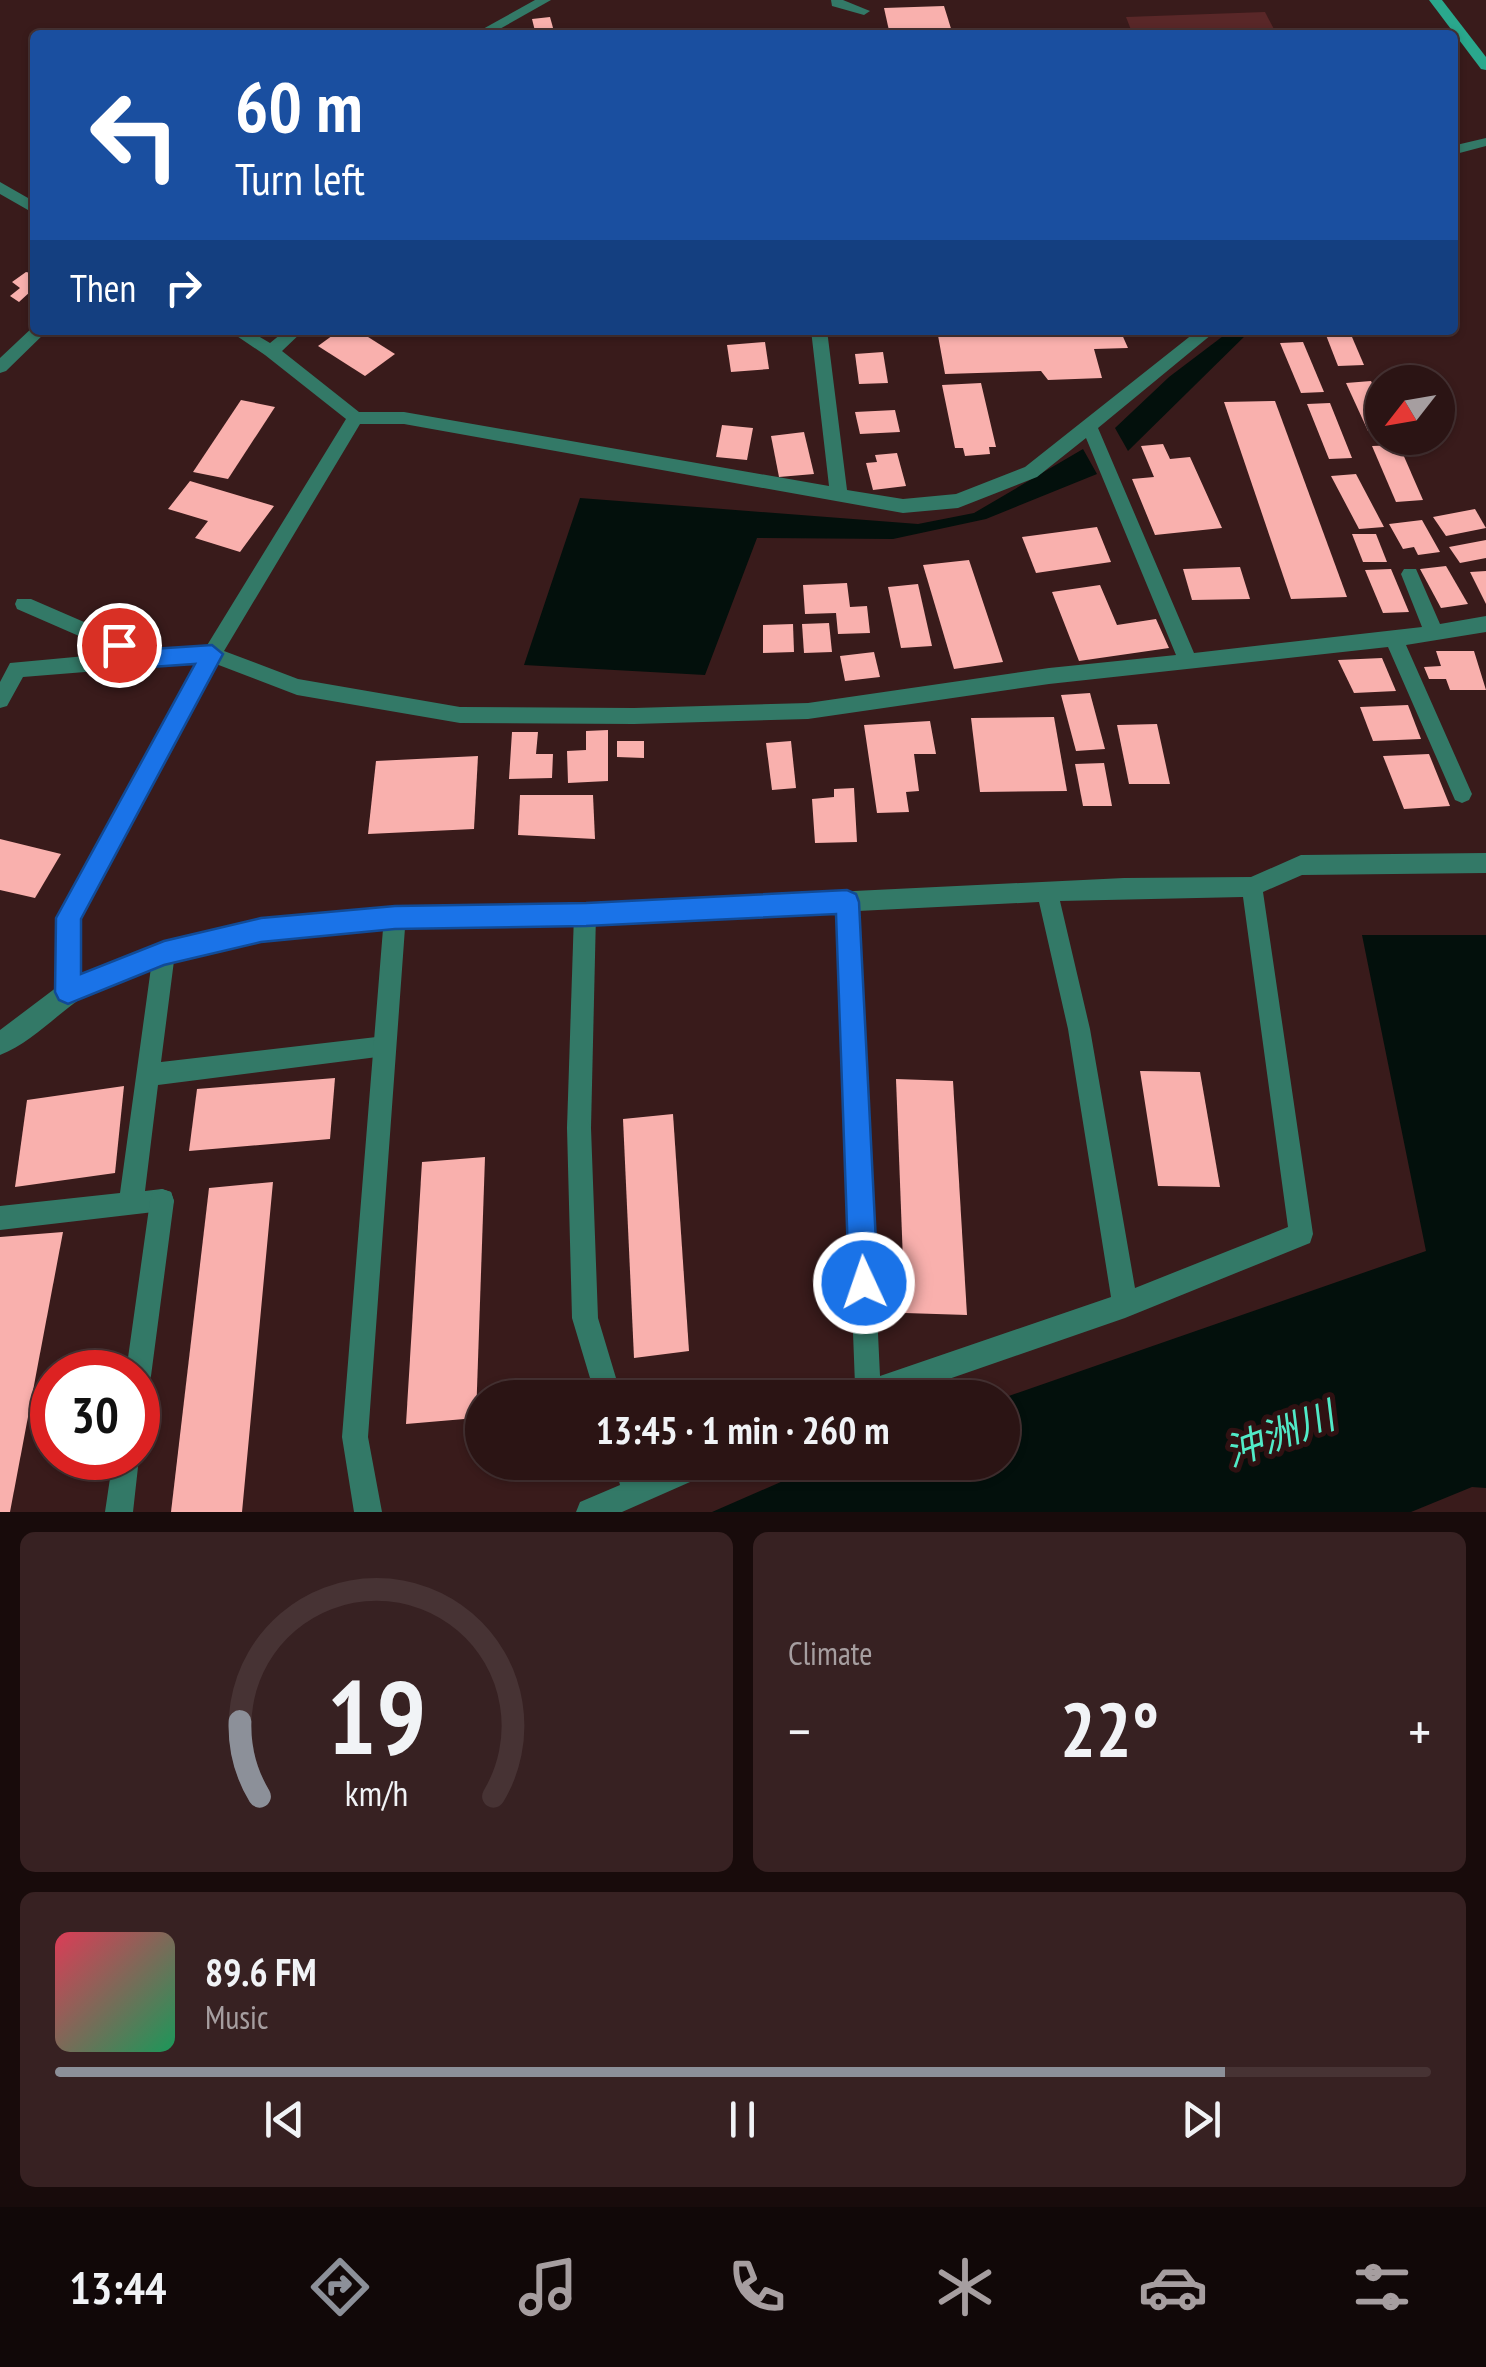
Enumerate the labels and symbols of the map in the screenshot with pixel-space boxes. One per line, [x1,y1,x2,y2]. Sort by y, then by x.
north arrow [1365,365,1455,455]
pin [77,603,162,688]
position arrow [812,1231,916,1335]
speed limit sign: 30 [30,1350,160,1480]
water label: 沖洲川 [1217,1388,1345,1476]

